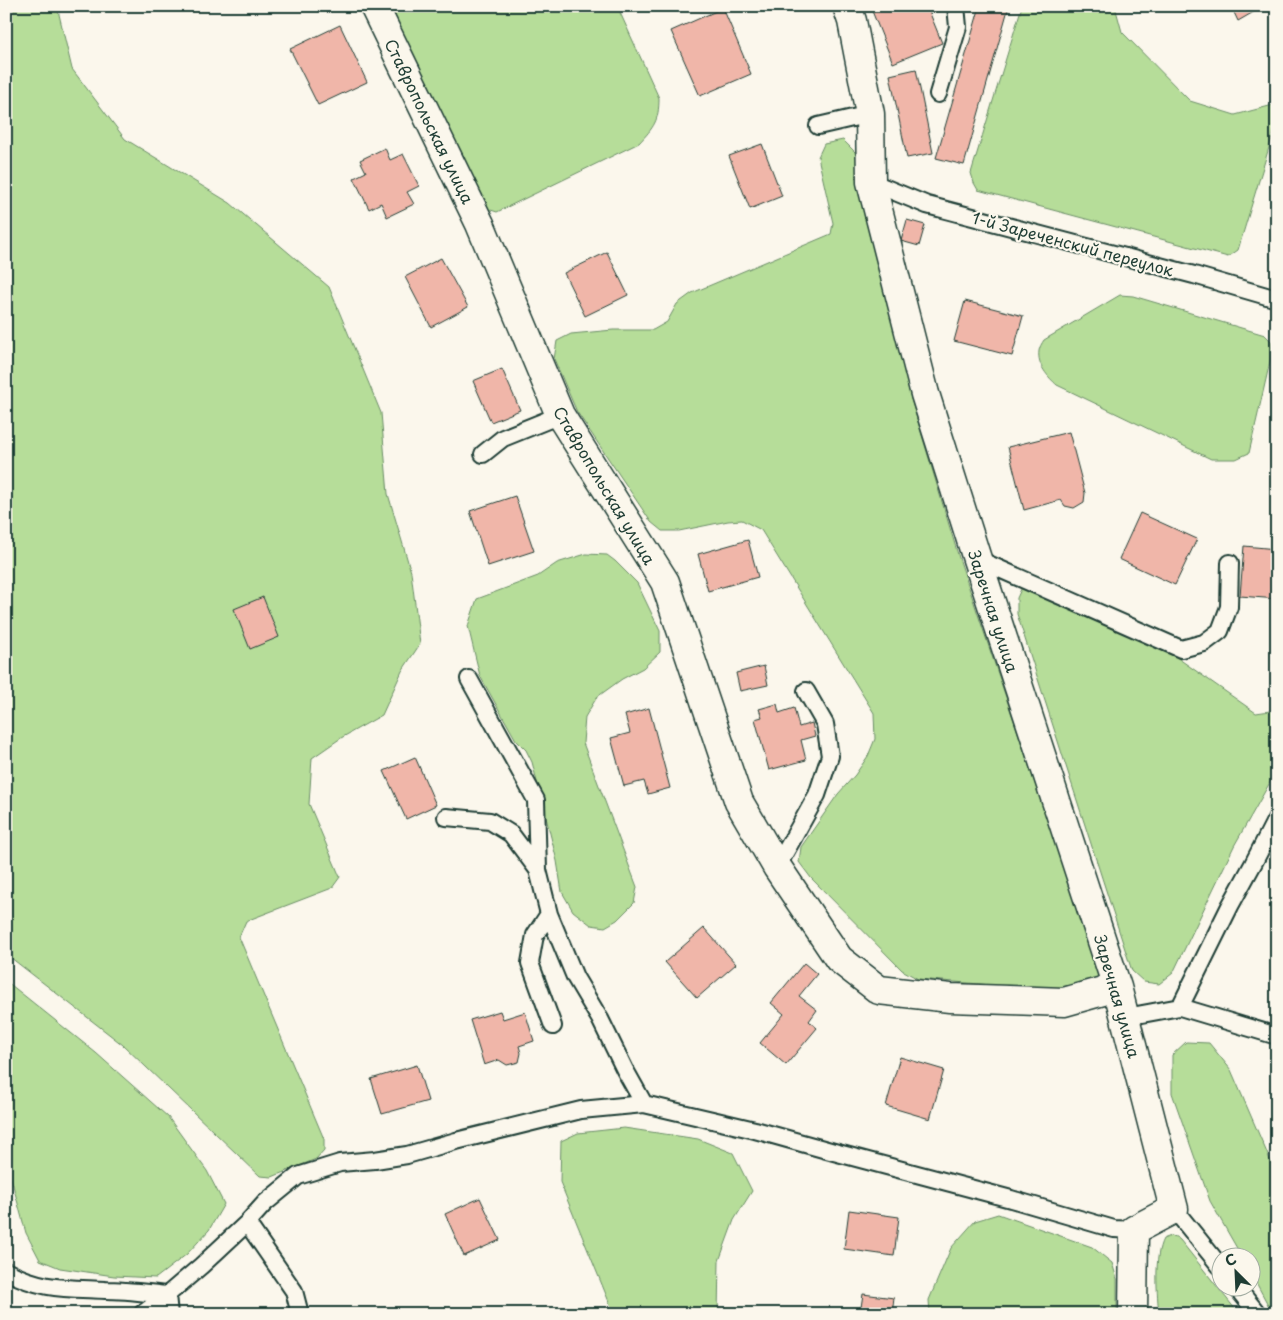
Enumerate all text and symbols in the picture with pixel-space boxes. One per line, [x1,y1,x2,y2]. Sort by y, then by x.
street label: Ставропольская улица [380,34,480,208]
street label: 1-й Зареченский переулок [970,205,1177,282]
street label: Ставропольская улица [548,401,662,569]
street label: Заречная улица [963,547,1025,675]
street label: Заречная улица [1089,931,1147,1061]
north arrow [1210,1248,1260,1298]
text: С [1221,1248,1240,1271]

